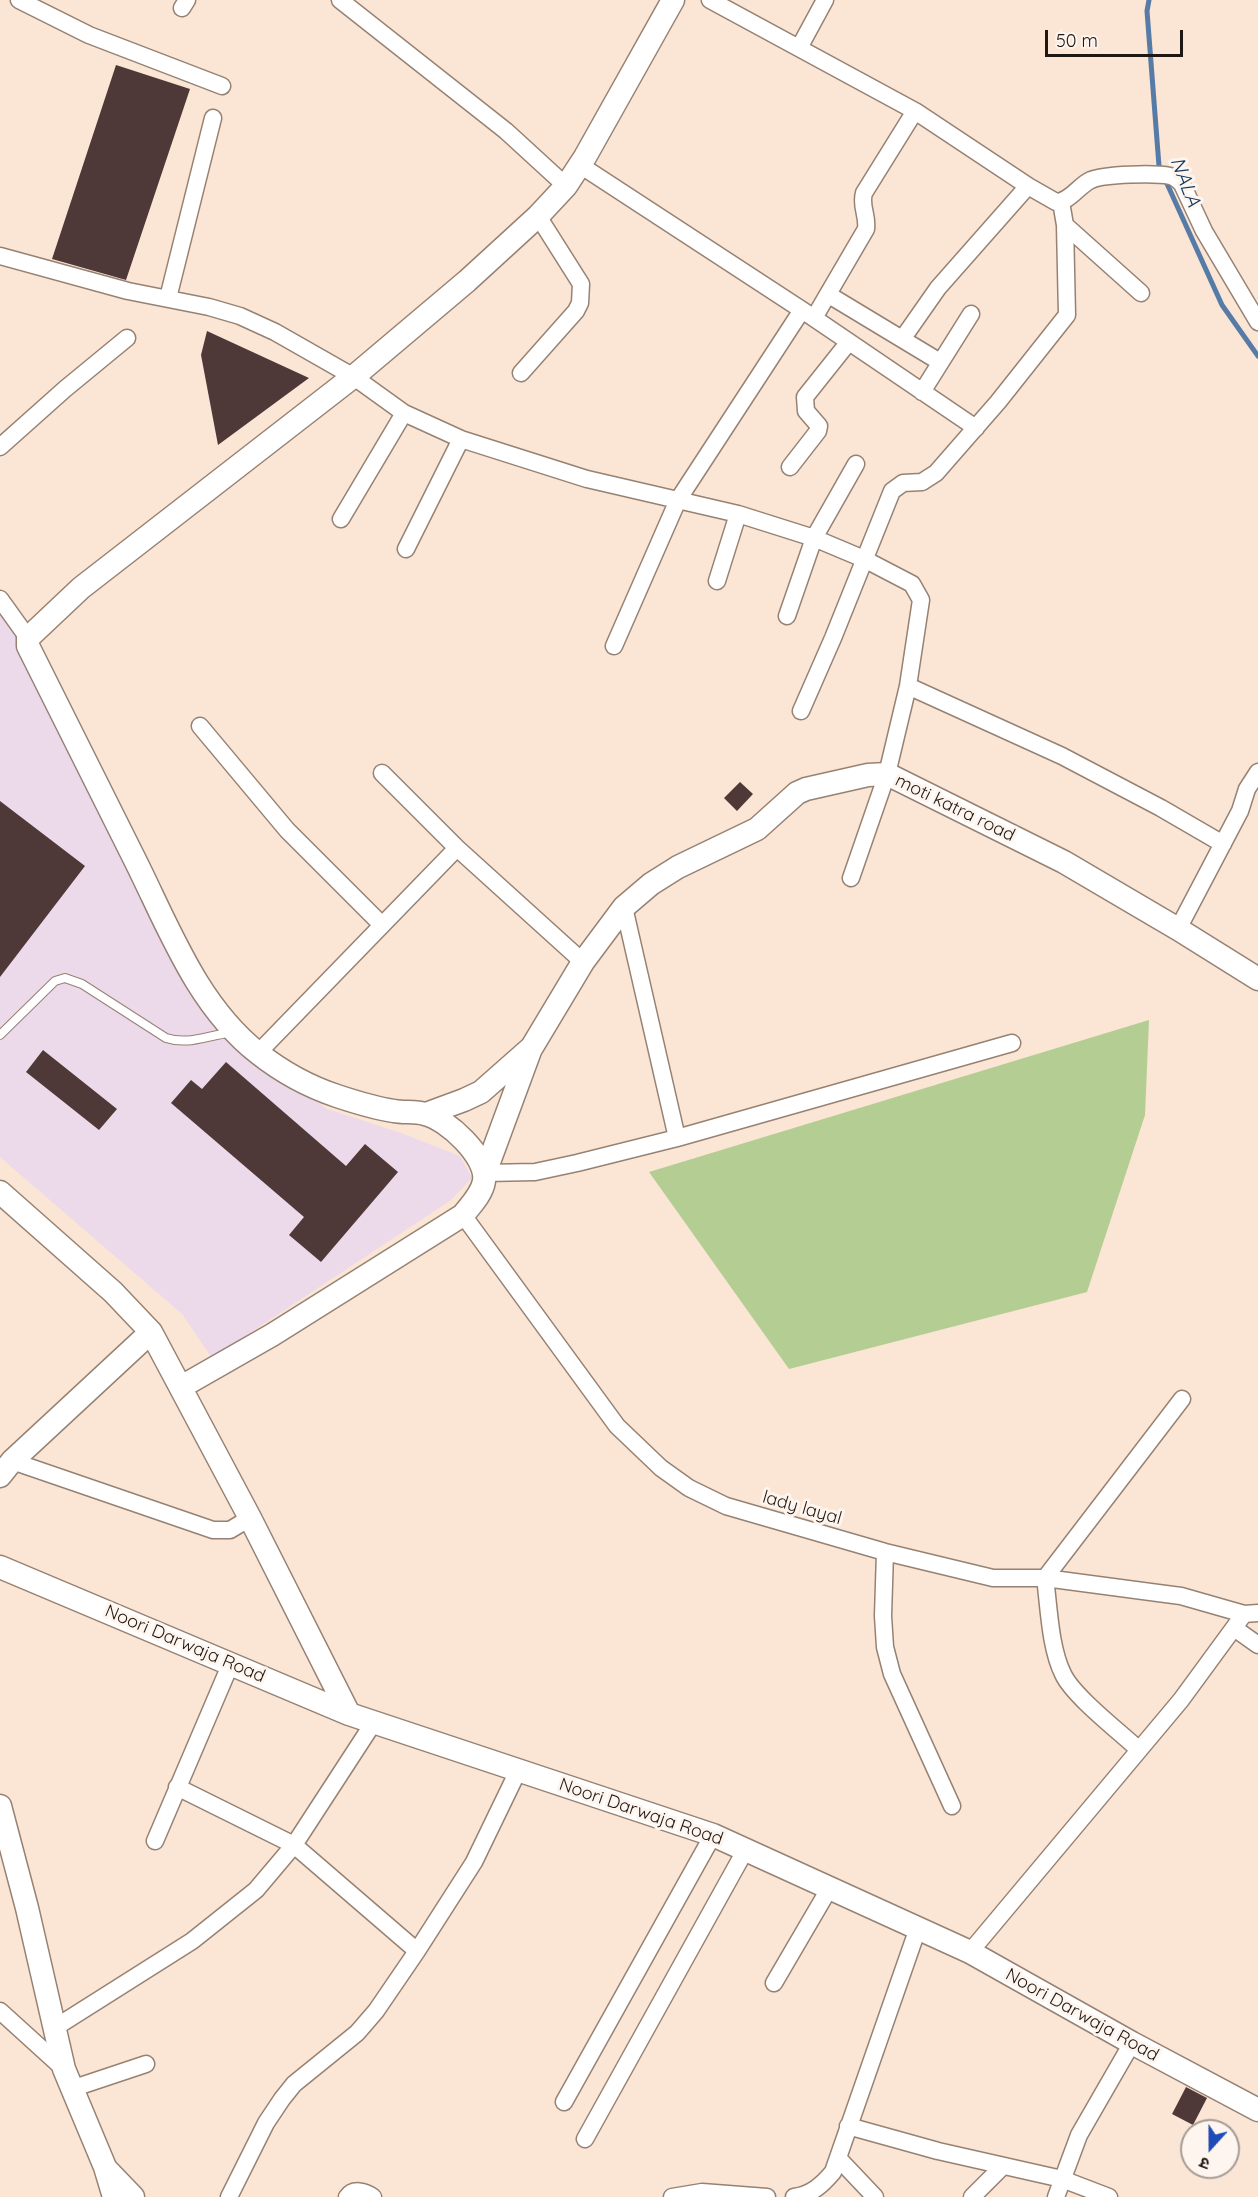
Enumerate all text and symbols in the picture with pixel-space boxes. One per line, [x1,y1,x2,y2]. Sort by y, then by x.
scale bar [1048,18,1186,56]
text: 50 m [1056,29,1098,52]
water label: NALA [1165,154,1205,210]
street label: moti katra road [892,770,1018,846]
street label: lady layal [760,1486,844,1530]
street label: Noori Darwaja Road [102,1600,268,1688]
street label: Noori Darwaja Road [556,1774,726,1850]
street label: Noori Darwaja Road [1002,1964,1162,2066]
north arrow [1180,2119,1240,2179]
text: उ [1196,2153,1212,2175]

